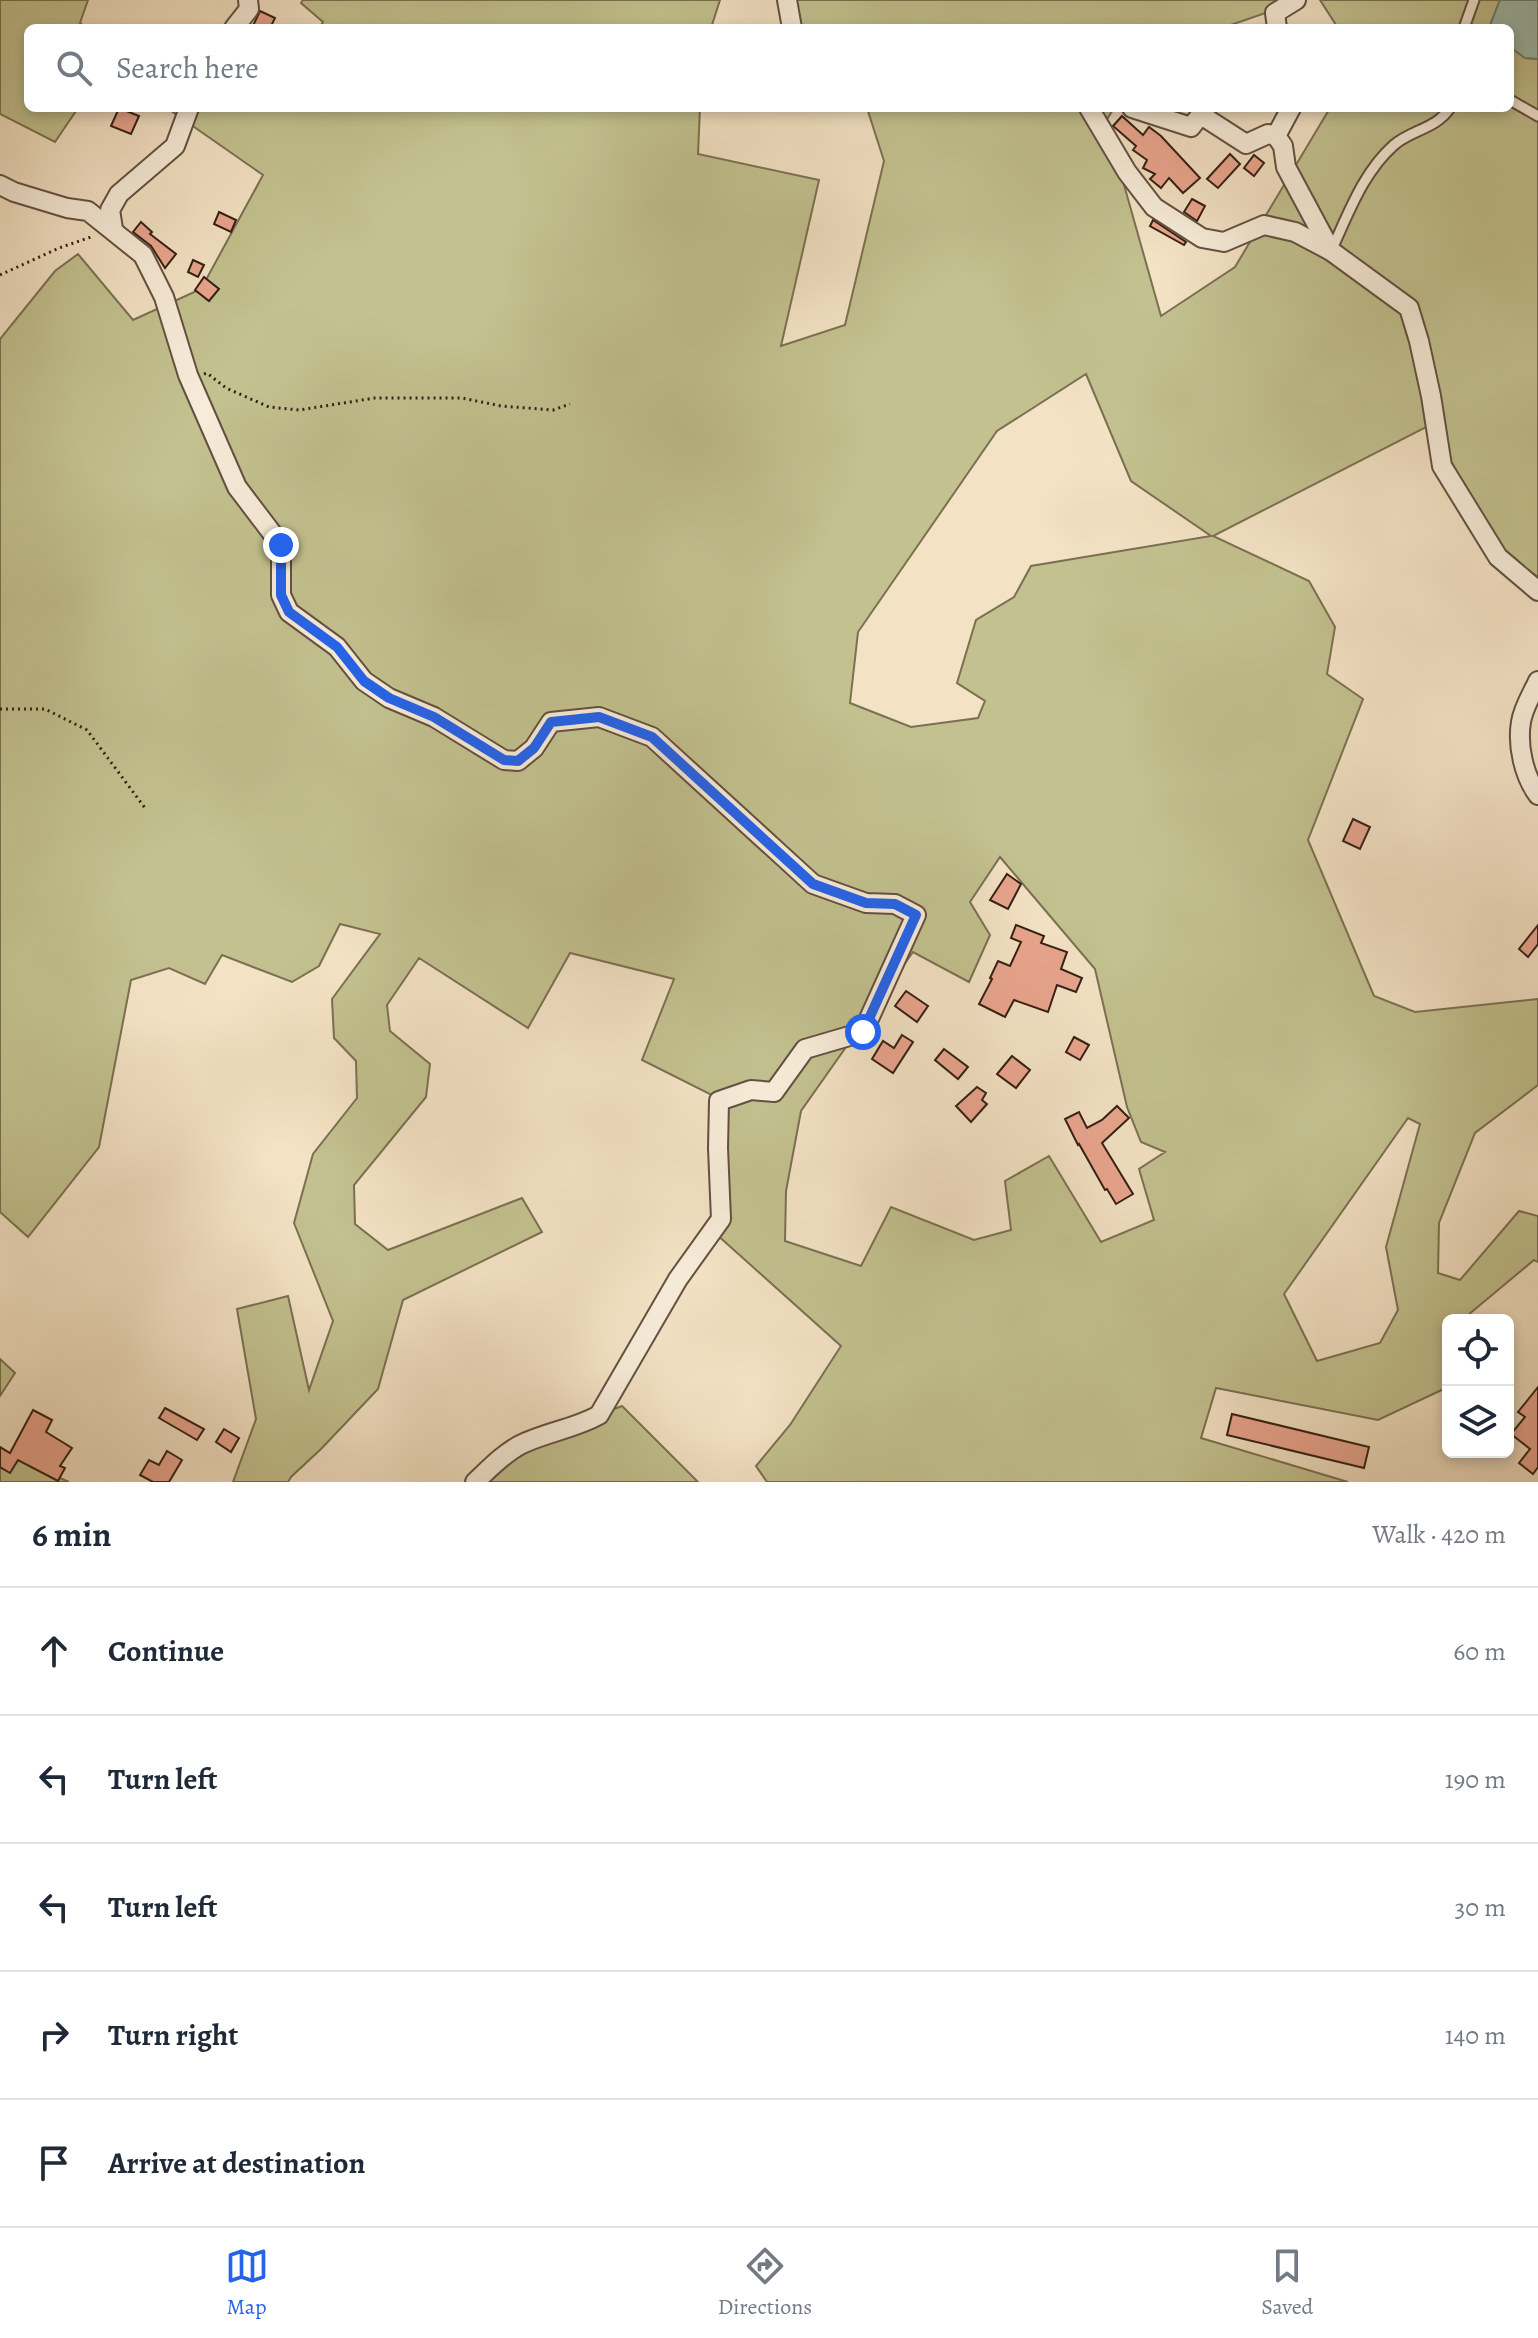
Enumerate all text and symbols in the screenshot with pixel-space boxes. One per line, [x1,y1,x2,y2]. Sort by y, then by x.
search box [24,24,1514,112]
icon: search [52,46,96,90]
text: Search here [116,48,259,88]
route end [263,527,299,563]
route start [845,1014,881,1050]
map controls [1442,1314,1514,1458]
button: locate [1442,1314,1514,1386]
button: layers [1442,1386,1514,1458]
text: 6 min [32,1511,111,1558]
text: Walk · 420 m [1372,1517,1506,1552]
icon: ahead [32,1629,76,1673]
text: Continue [108,1631,224,1671]
text: 60 m [1453,1634,1506,1669]
icon: left [32,1757,76,1801]
text: Turn left [108,1759,217,1799]
text: 190 m [1445,1762,1506,1797]
icon: left [32,1885,76,1929]
text: Turn left [108,1887,217,1927]
text: 30 m [1455,1890,1506,1925]
icon: right [32,2013,76,2057]
text: Turn right [108,2015,238,2055]
text: 140 m [1445,2018,1506,2053]
icon: arrive [32,2141,76,2185]
text: Arrive at destination [108,2143,365,2183]
tab: Map [225,2244,269,2322]
tab: Directions [718,2244,812,2322]
tab: Saved [1261,2244,1313,2322]

